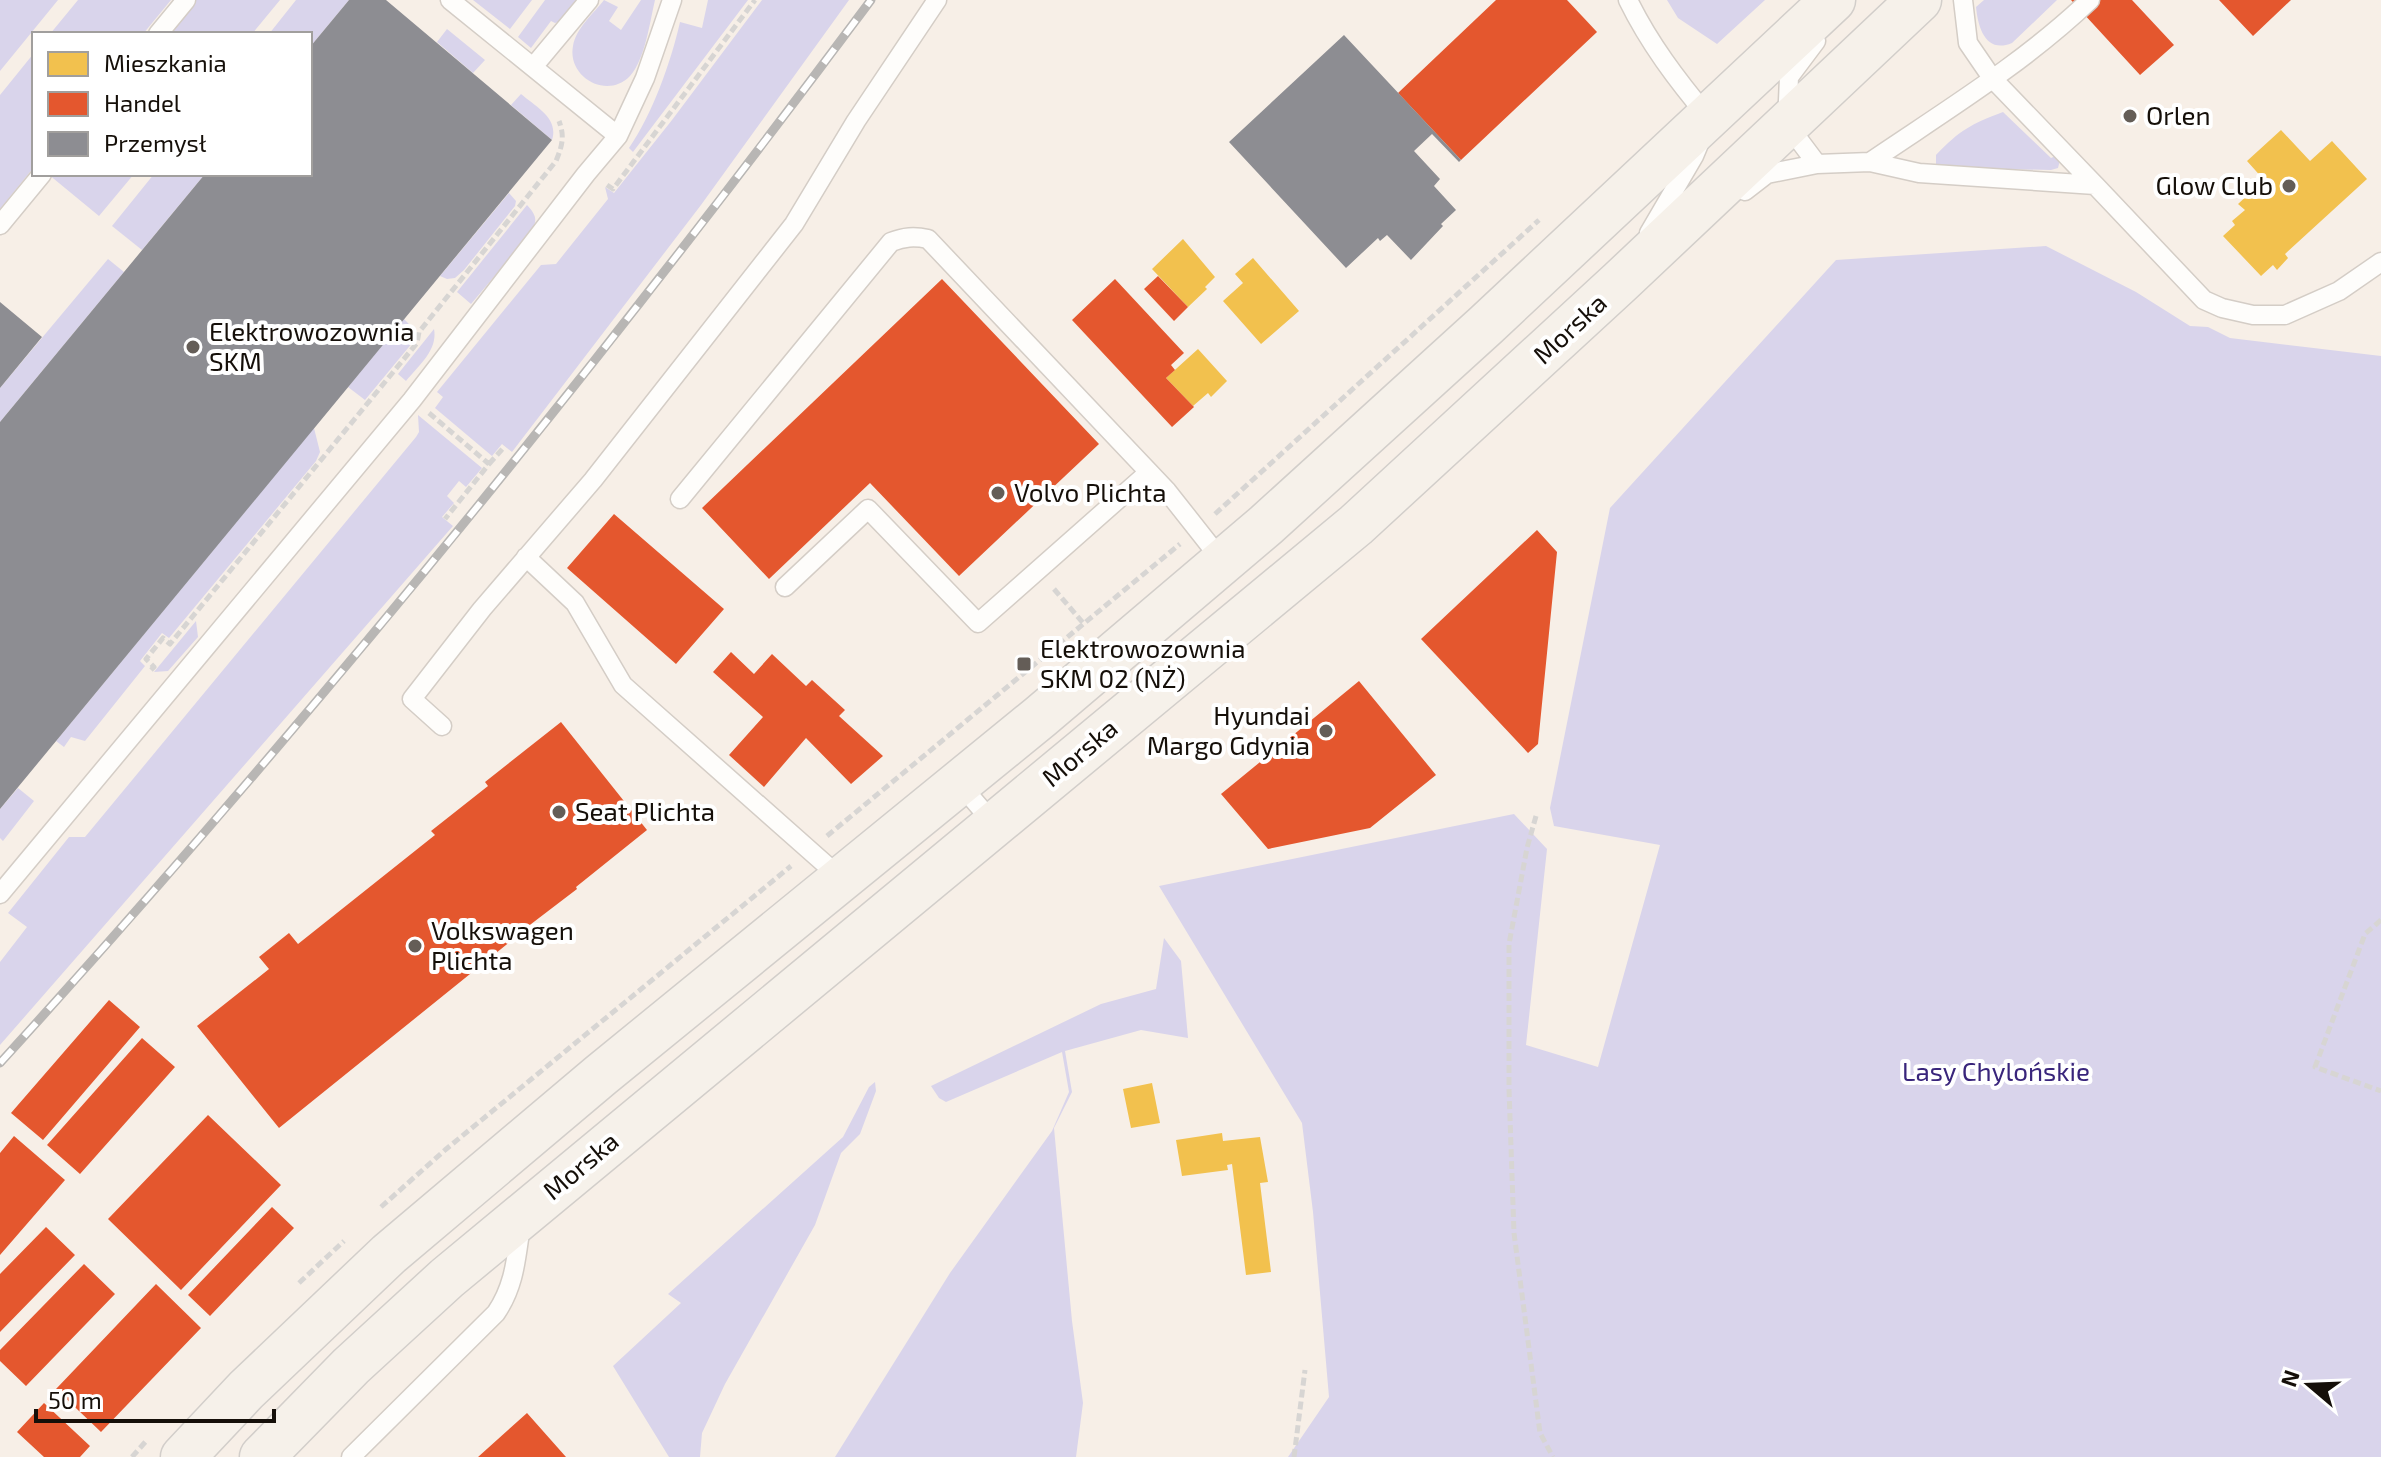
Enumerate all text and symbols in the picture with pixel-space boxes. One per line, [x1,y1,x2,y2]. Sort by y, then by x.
legend [32,32,312,176]
text: Mieszkania [104,48,227,77]
text: Handel [104,88,181,117]
place label: Orlen [2146,99,2211,130]
marker: Orlen [2121,107,2139,125]
text: Przemysł [104,128,207,157]
place label: Glow Club [2155,169,2273,200]
marker: Glow Club [2280,177,2298,195]
street label: Morska [1526,286,1612,369]
place label: Elektrowozownia SKM [209,315,414,376]
marker: Elektrowozownia SKM [184,338,202,356]
place label: Volvo Plichta [1014,476,1166,507]
marker: Volvo Plichta [989,484,1007,502]
place label: Elektrowozownia SKM 02 (NŻ) [1040,632,1245,693]
marker: Elektrowozownia SKM 02 (NŻ) [1015,655,1033,673]
place label: Hyundai Margo Gdynia [1147,699,1310,760]
street label: Morska [1035,711,1123,792]
marker: Hyundai Margo Gdynia [1317,722,1335,740]
place label: Seat Plichta [575,795,715,826]
marker: Seat Plichta [550,803,568,821]
place label: Volkswagen Plichta [431,914,574,975]
marker: Volkswagen Plichta [406,937,424,955]
park label: Lasy Chylońskie [1902,1055,2090,1086]
street label: Morska [536,1124,624,1205]
north arrow [2269,1345,2349,1425]
text: N [2274,1366,2304,1390]
scale bar [36,1373,274,1423]
text: 50 m [48,1385,102,1414]

